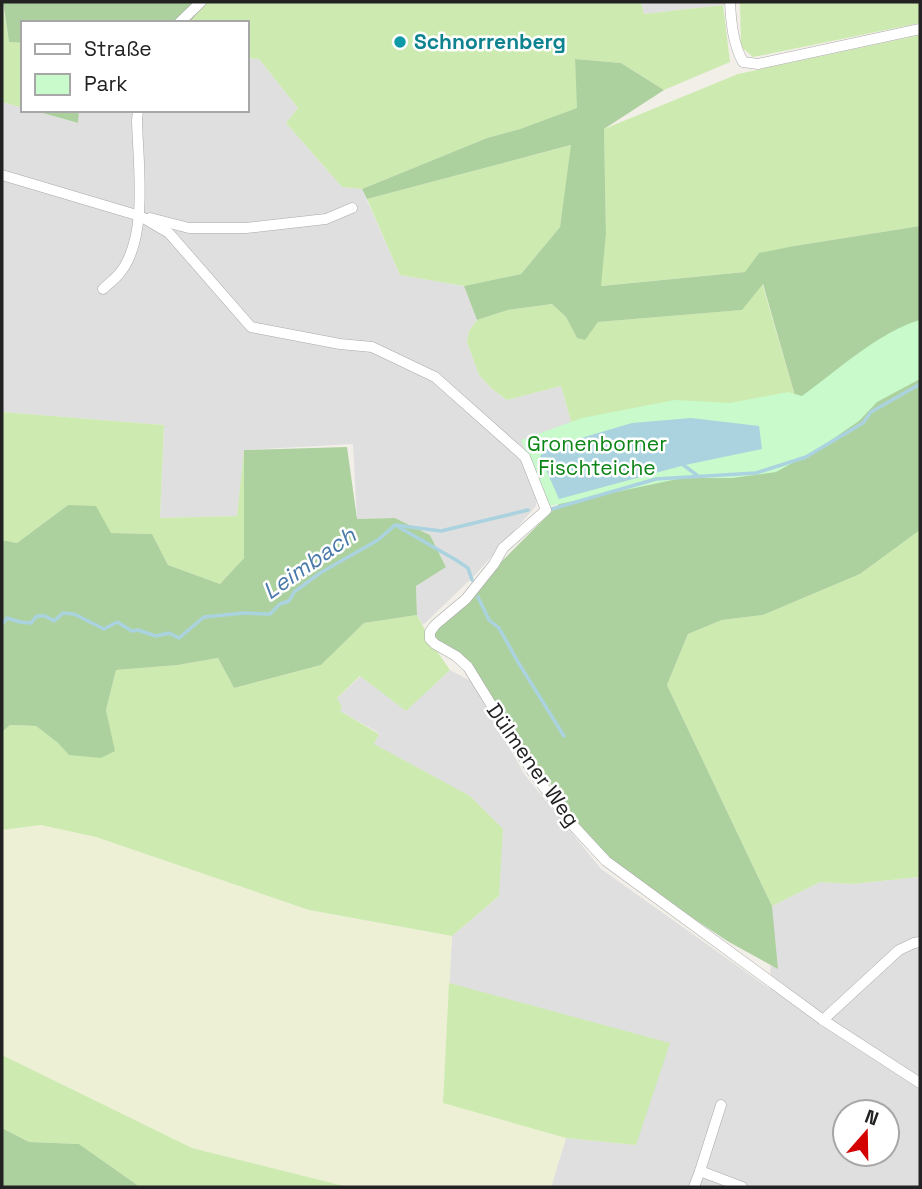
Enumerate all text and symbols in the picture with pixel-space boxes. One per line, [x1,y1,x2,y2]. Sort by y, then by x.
legend [21,21,248,112]
place label: Schnorrenberg [414,28,566,55]
marker: Schnorrenberg [392,34,408,50]
text: Straße [84,35,152,62]
text: Park [84,70,128,97]
park label: Gronenborner Fischteiche [527,430,667,481]
water label: Leimbach [257,519,362,606]
street label: Dülmener Weg [481,698,586,832]
north arrow [831,1098,901,1168]
text: N [861,1104,882,1131]

